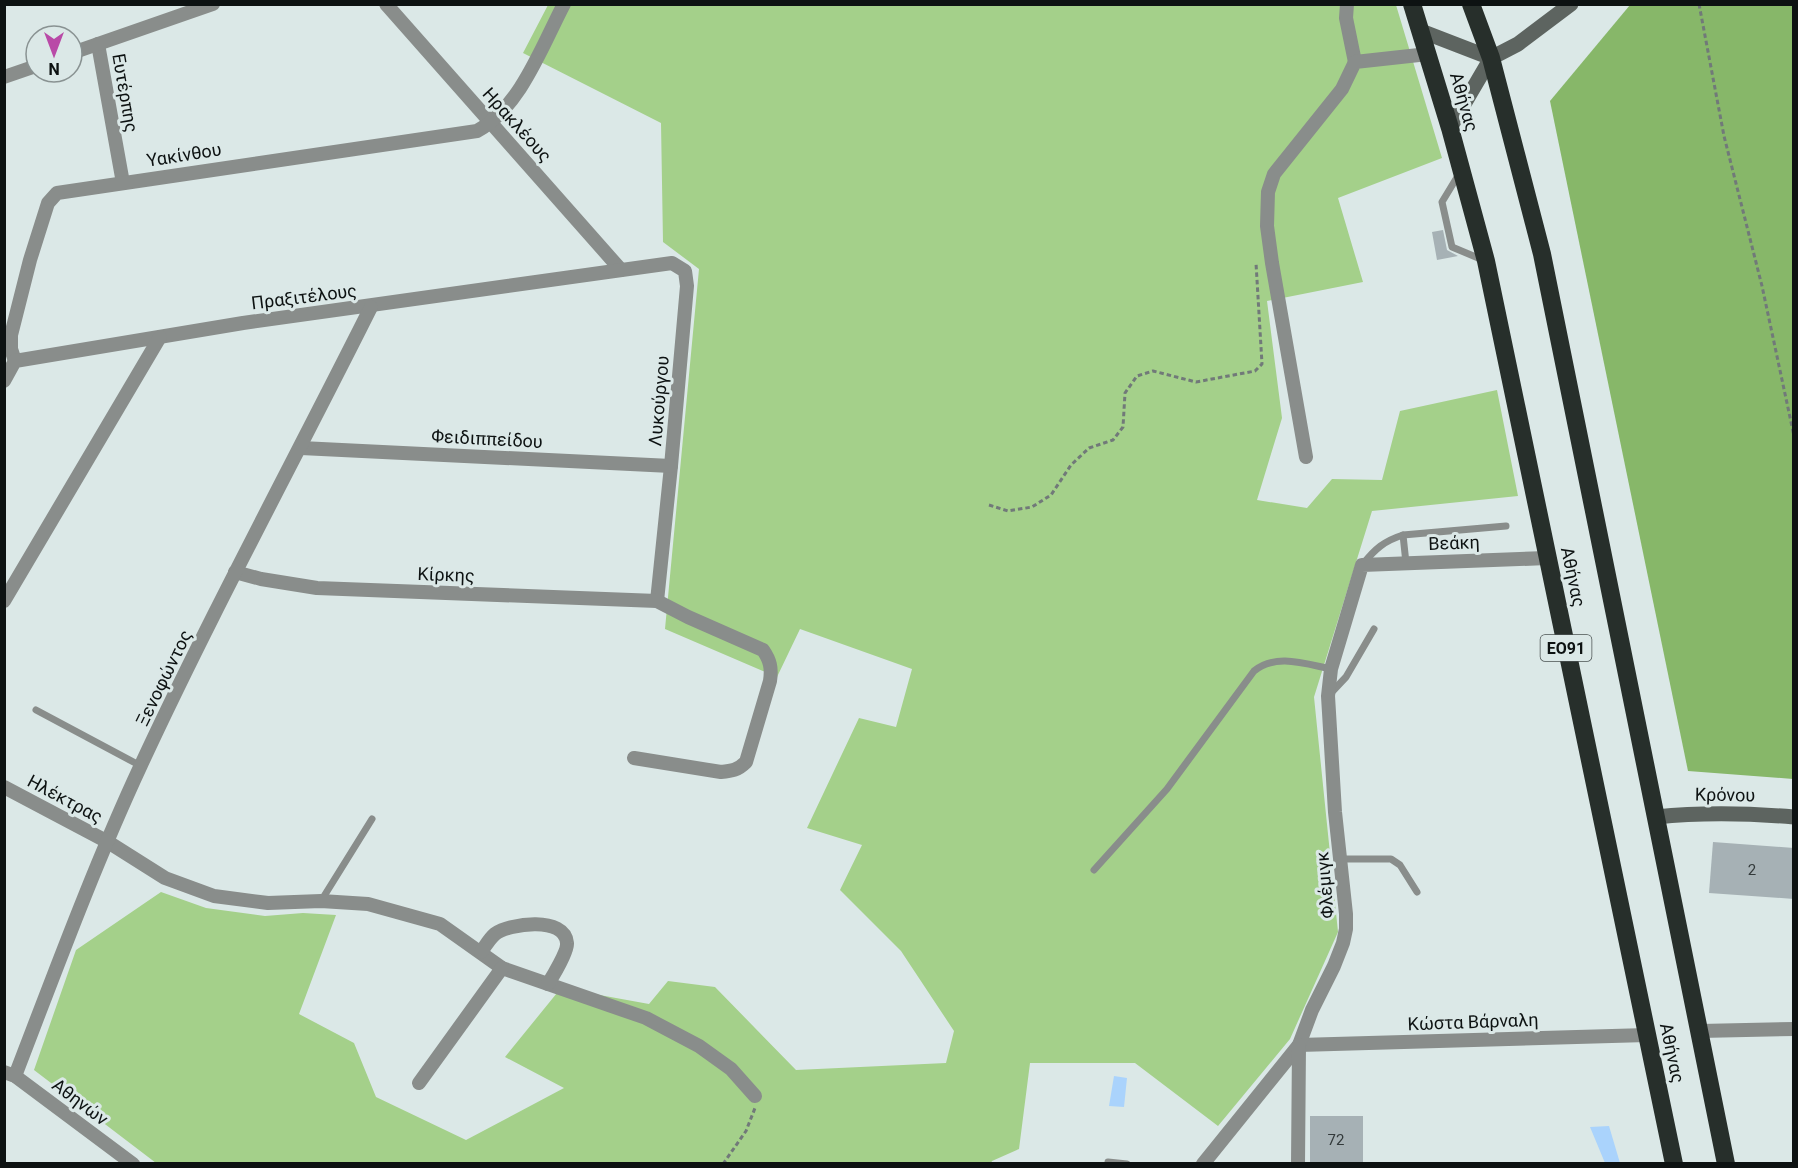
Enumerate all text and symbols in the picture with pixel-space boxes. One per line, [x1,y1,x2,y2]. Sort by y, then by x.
north arrow [24,24,84,84]
street label: Ευτέρπης [108,52,143,134]
text: N [48,59,60,78]
street label: Αθήνας [1446,70,1483,134]
street label: Ηρακλέους [479,83,556,166]
street label: Υακίνθου [145,138,223,171]
street label: Πραξιτέλους [250,280,358,313]
street label: Λυκούργου [644,355,673,447]
street label: Φειδιππείδου [431,425,543,452]
street label: Βεάκη [1428,531,1480,554]
street label: Αθήνας [1557,545,1590,609]
street label: Κίρκης [417,563,475,586]
street label: Ξενοφώντος [131,626,196,729]
road number: ΕΟ91 [1540,635,1592,661]
street label: Ηλέκτρας [24,770,106,827]
street label: Κρόνου [1695,783,1755,806]
street label: Φλέμιγκ [1311,851,1338,919]
house number: 2 [1748,861,1756,879]
street label: Κώστα Βάρναλη [1407,1009,1539,1034]
street label: Αθήνας [1656,1021,1689,1085]
street label: Αθηνών [48,1074,113,1130]
house number: 72 [1328,1131,1344,1149]

